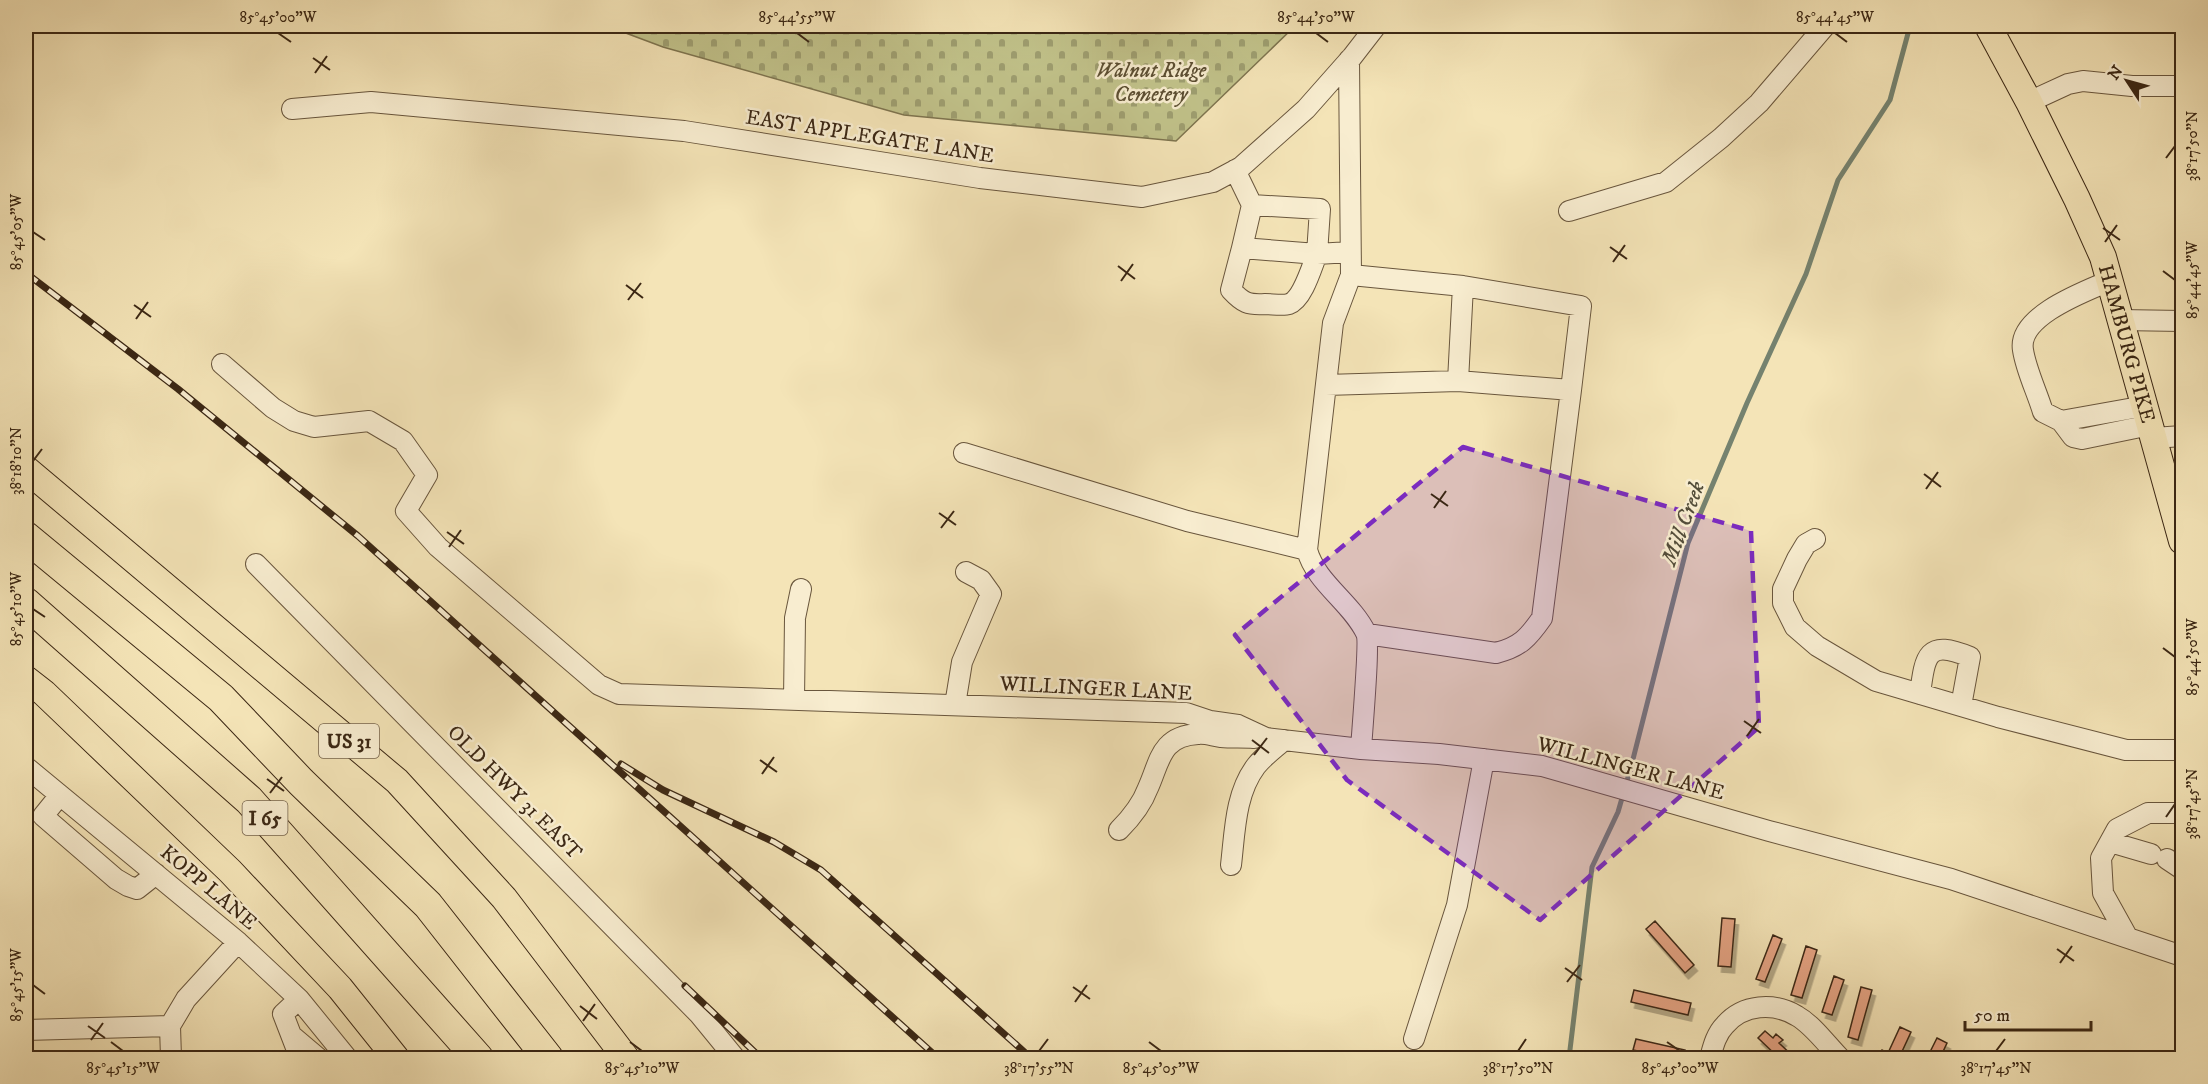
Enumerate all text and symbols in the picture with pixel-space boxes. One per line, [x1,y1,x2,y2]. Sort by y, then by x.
text: 85°45'00"W [240,8,317,27]
text: 85°44'55"W [759,8,836,27]
text: 85°44'50"W [1277,8,1355,27]
text: 85°44'45"W [1796,8,1874,27]
north arrow [2097,51,2157,111]
park label: Walnut Ridge Cemetery [1096,58,1207,108]
text: N [2104,62,2128,84]
street label: EAST APPLEGATE LANE [744,105,996,169]
text: 38°17'50"N [2183,111,2202,181]
text: 85°45'05"W [7,194,26,270]
text: 85°44'45"W [2183,241,2202,319]
street label: HAMBURG PIKE [2092,262,2161,426]
text: 38°18'10"N [7,427,26,495]
water label: Mill Creek [1655,477,1711,571]
text: 85°45'10"W [7,572,26,646]
text: 85°44'50"W [2183,618,2202,696]
street label: WILLINGER LANE [998,671,1193,707]
street label: OLD HWY 31 EAST [441,720,587,866]
road number: US 31 [319,724,379,758]
street label: WILLINGER LANE [1533,731,1727,807]
text: 38°17'45"N [2183,769,2202,839]
road number: I 65 [242,801,288,835]
street label: KOPP LANE [155,840,262,936]
text: 85°45'15"W [7,948,26,1022]
scale bar [1965,994,2091,1032]
text: 50 m [1974,1005,2010,1027]
text: 85°45'15"W [86,1059,160,1078]
text: 85°45'10"W [605,1059,679,1078]
text: 38°17'55"N [1004,1059,1074,1078]
text: 85°45'05"W [1123,1059,1199,1078]
text: 38°17'50"N [1483,1059,1553,1078]
text: 85°45'00"W [1642,1059,1719,1078]
text: 38°17'45"N [1961,1059,2031,1078]

